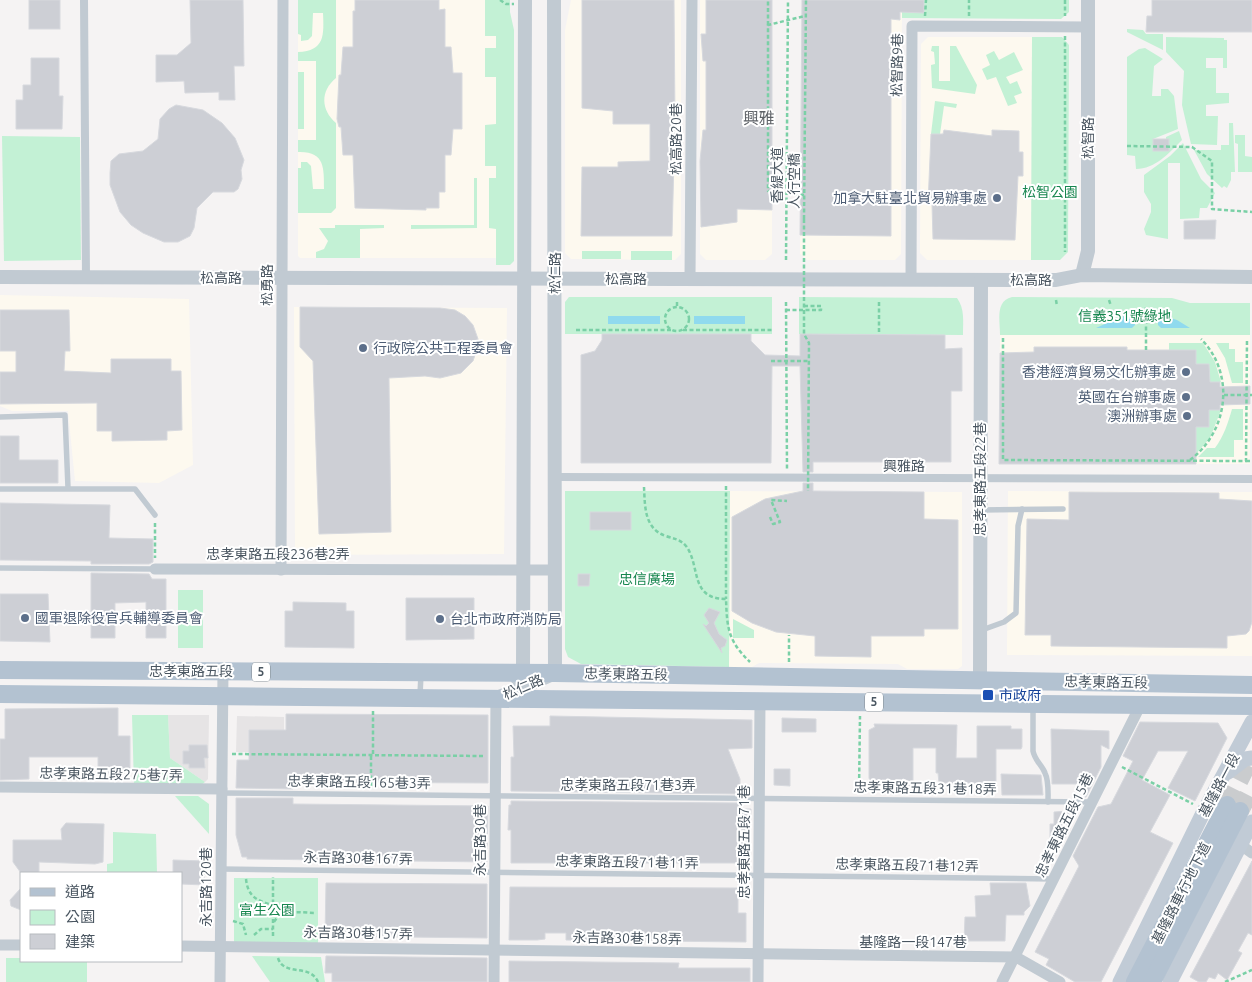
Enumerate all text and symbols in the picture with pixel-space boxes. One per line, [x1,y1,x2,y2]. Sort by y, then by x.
street label: 松智路9巷 [888,33,906,97]
street label: 松高路20巷 [668,103,684,175]
district label: 興雅 [743,109,775,127]
street label: 松智路 [1080,117,1096,159]
street label: 香緹大道 [769,147,785,203]
street label: 人行空橋 [786,153,802,209]
park label: 松智公園 [1022,184,1078,200]
place label: 加拿大駐臺北貿易辦事處 [833,190,987,206]
marker: 加拿大駐臺北貿易辦事處 [991,192,1003,204]
street label: 松仁路 [547,252,563,294]
street label: 松勇路 [259,264,275,306]
street label: 松高路 [200,270,242,286]
street label: 松高路 [605,271,647,287]
street label: 松高路 [1010,272,1052,288]
park label: 信義351號綠地 [1078,308,1172,324]
place label: 行政院公共工程委員會 [373,340,513,356]
marker: 行政院公共工程委員會 [357,342,369,354]
place label: 香港經濟貿易文化辦事處 [1022,364,1176,380]
marker: 香港經濟貿易文化辦事處 [1180,366,1192,378]
place label: 英國在台辦事處 [1078,389,1176,405]
marker: 英國在台辦事處 [1180,391,1192,403]
place label: 澳洲辦事處 [1107,408,1177,424]
marker: 澳洲辦事處 [1181,410,1193,422]
street label: 忠孝東路五段22巷 [972,422,988,536]
street label: 興雅路 [883,458,925,474]
street label: 忠孝東路五段236巷2弄 [206,546,350,562]
park label: 忠信廣場 [619,571,675,587]
place label: 國軍退除役官兵輔導委員會 [35,610,203,626]
place label: 台北市政府消防局 [450,611,562,627]
marker: 國軍退除役官兵輔導委員會 [19,612,31,624]
marker: 台北市政府消防局 [434,613,446,625]
road number: 5 [252,662,270,682]
street label: 忠孝東路五段 [149,663,233,679]
street label: 忠孝東路五段 [584,665,668,683]
street label: 松仁路 [501,671,545,703]
street label: 忠孝東路五段 [1064,673,1148,691]
place label: 市政府 [999,687,1041,703]
marker: 市政府 [981,688,995,702]
road number: 5 [865,692,883,712]
street label: 基隆路一段 [1196,750,1242,820]
street label: 忠孝東路五段275巷7弄 [39,765,183,783]
street label: 忠孝東路五段15巷 [1032,770,1096,880]
street label: 忠孝東路五段165巷3弄 [287,773,431,791]
street label: 忠孝東路五段71巷3弄 [560,777,696,793]
street label: 忠孝東路五段31巷18弄 [853,779,997,797]
street label: 忠孝東路五段71巷 [736,785,752,899]
street label: 永吉路30巷 [472,804,488,876]
street label: 基隆路車行地下道 [1148,839,1214,947]
street label: 永吉路120巷 [198,847,214,927]
street label: 永吉路30巷167弄 [303,849,413,867]
street label: 忠孝東路五段71巷11弄 [555,853,699,871]
street label: 忠孝東路五段71巷12弄 [835,856,979,874]
legend [20,872,182,962]
text: 道路 [65,883,95,900]
park label: 富生公園 [239,902,295,918]
text: 公園 [65,908,95,925]
street label: 永吉路30巷157弄 [303,924,413,942]
street label: 永吉路30巷158弄 [572,929,682,947]
text: 建築 [65,933,95,950]
street label: 基隆路一段147巷 [859,934,967,950]

